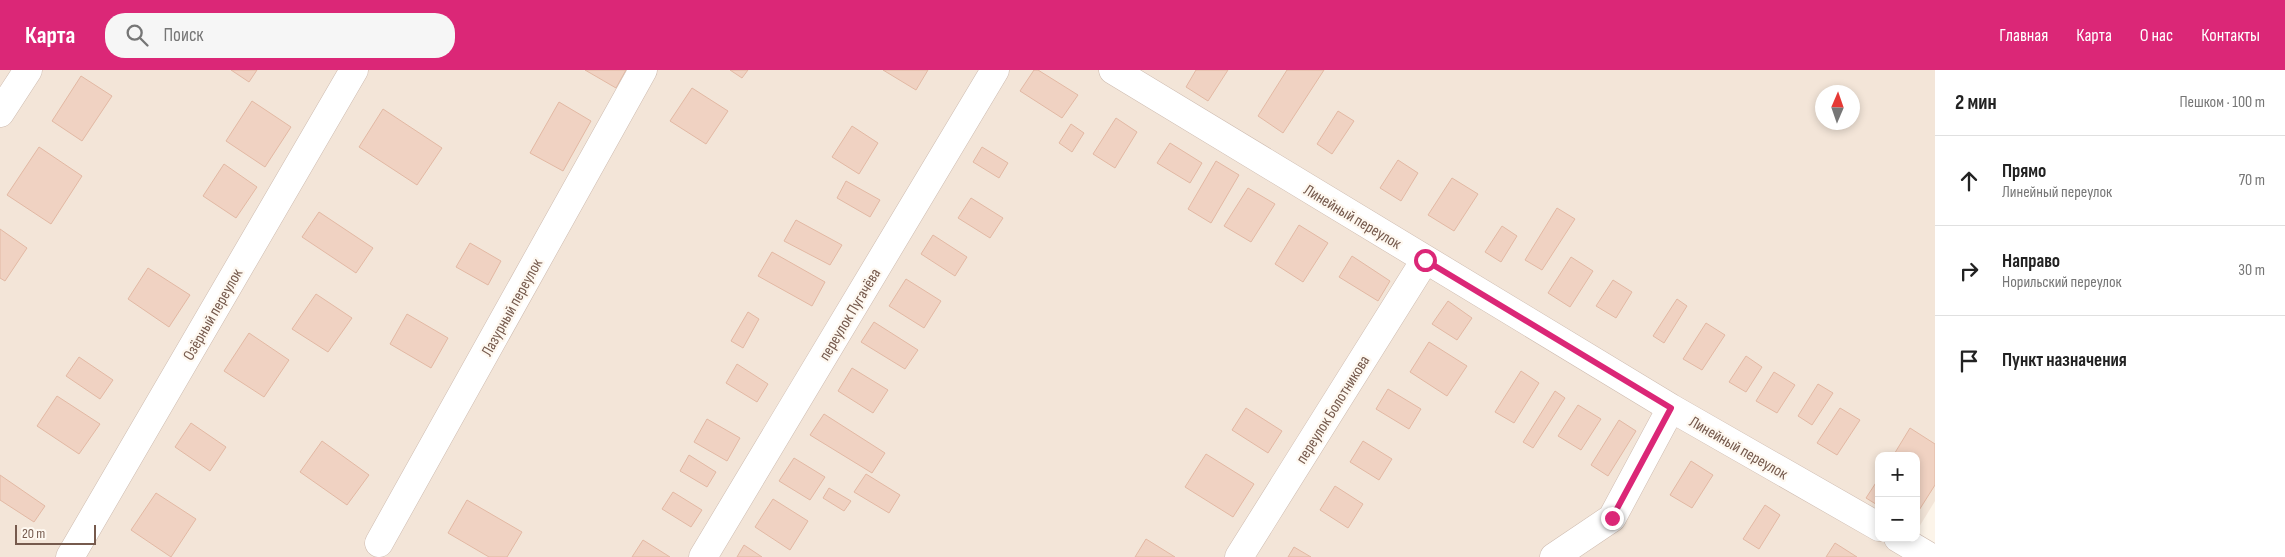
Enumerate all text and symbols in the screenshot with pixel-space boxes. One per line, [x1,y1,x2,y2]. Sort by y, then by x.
search box [105,13,455,58]
text: Карта [25,21,75,50]
icon: search [123,21,151,49]
text: Поиск [163,24,204,47]
text: Главная [1999,25,2048,46]
text: Карта [2076,25,2112,46]
text: О нас [2140,25,2173,46]
text: Контакты [2201,25,2260,46]
north arrow [1815,85,1860,130]
text: 2 мин [1955,90,1997,115]
text: Пешком · 100 m [2179,93,2265,112]
text: Прямо [2002,160,2046,183]
icon: ahead [1955,167,1983,195]
text: 70 m [2239,171,2265,190]
street label: Линейный переулок [1300,181,1405,254]
text: Линейный переулок [2002,183,2112,202]
route start [1414,249,1437,272]
text: Направо [2002,250,2060,273]
street label: Лазурный переулок [478,255,547,360]
icon: right [1955,257,1983,285]
text: 30 m [2238,261,2265,280]
street label: Озёрный переулок [179,265,248,364]
street label: переулок Пугачёва [815,265,885,364]
text: Норильский переулок [2002,273,2122,292]
icon: arrive [1955,347,1983,375]
text: Пункт назначения [2002,349,2127,372]
street label: переулок Болотникова [1292,352,1374,467]
street label: Линейный переулок [1686,413,1791,485]
map controls [1875,452,1920,542]
button: + [1875,452,1920,497]
button: − [1875,497,1920,542]
route end [1601,507,1624,530]
scale bar [15,522,96,545]
text: 20 m [22,525,45,542]

